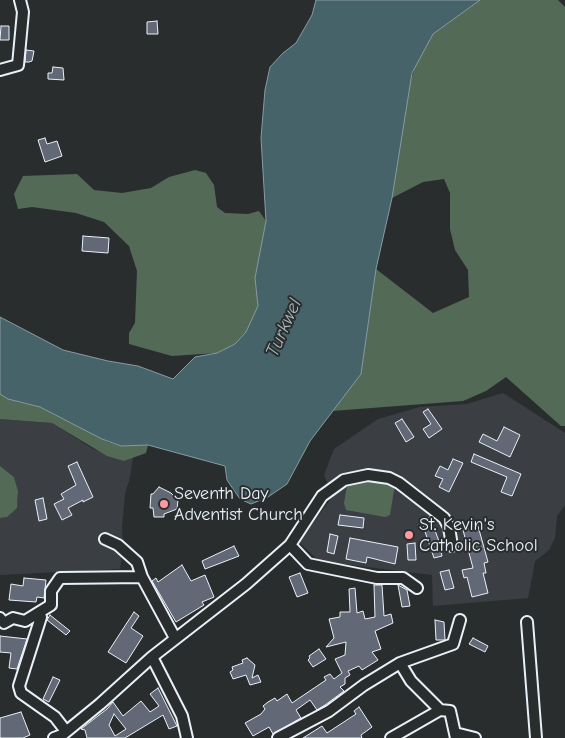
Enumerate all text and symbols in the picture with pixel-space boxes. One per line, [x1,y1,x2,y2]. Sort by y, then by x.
water label: Turkwel [261,295,307,361]
place label: Seventh Day Adventist Church [174,483,303,526]
marker: Seventh Day Adventist Church [158,498,170,510]
place label: St. Kevin's Catholic School [419,514,538,556]
marker: St. Kevin's Catholic School [403,529,415,541]

